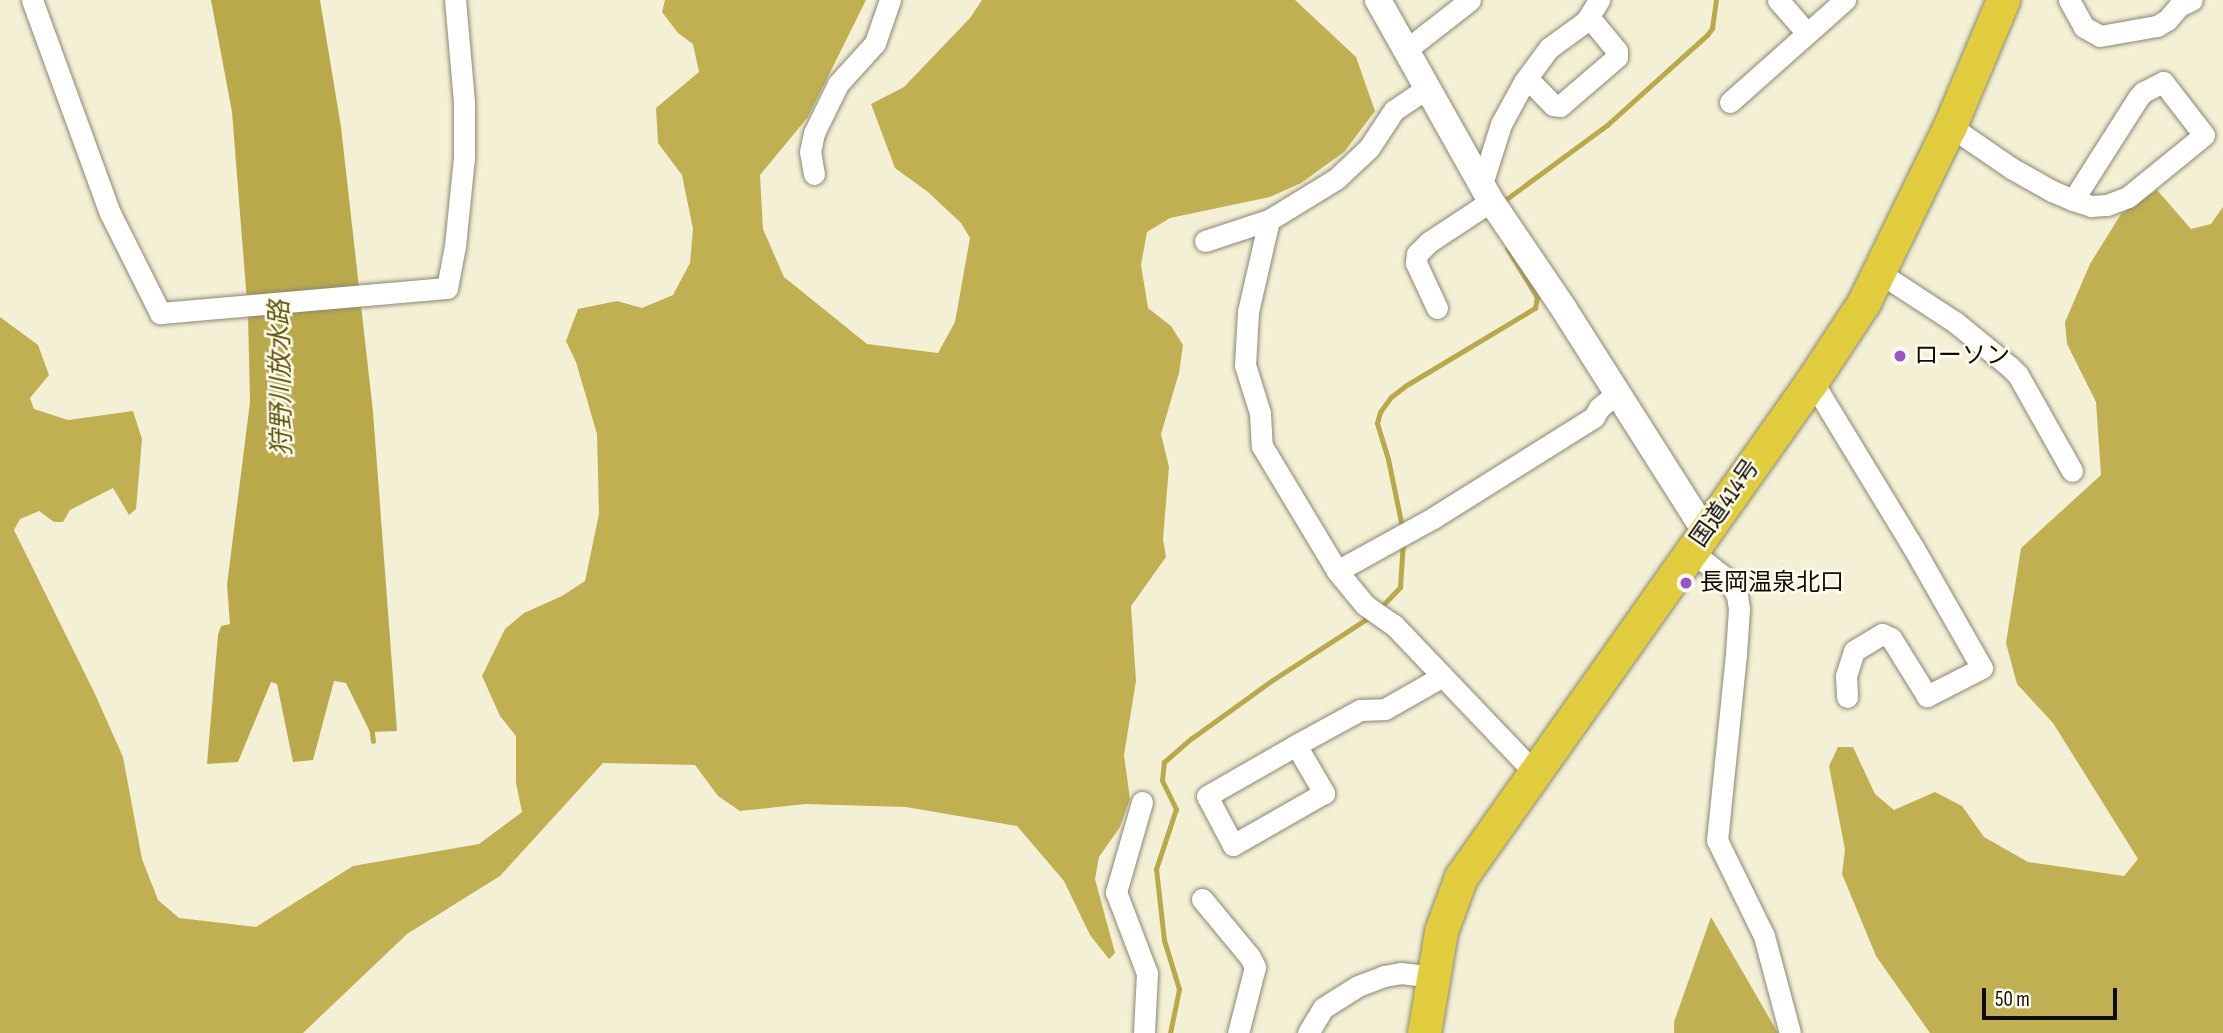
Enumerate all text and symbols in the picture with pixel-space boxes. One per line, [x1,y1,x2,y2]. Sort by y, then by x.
water label: 狩野川放水路 [265,300,299,456]
place label: ローソン [1914,342,2010,370]
marker: ローソン [1892,348,1908,364]
street label: 国道414号 [1684,454,1766,552]
place label: 長岡温泉北口 [1700,569,1844,597]
marker: 長岡温泉北口 [1678,575,1694,591]
scale bar [1985,974,2120,1018]
text: 50 m [1995,987,2030,1012]

